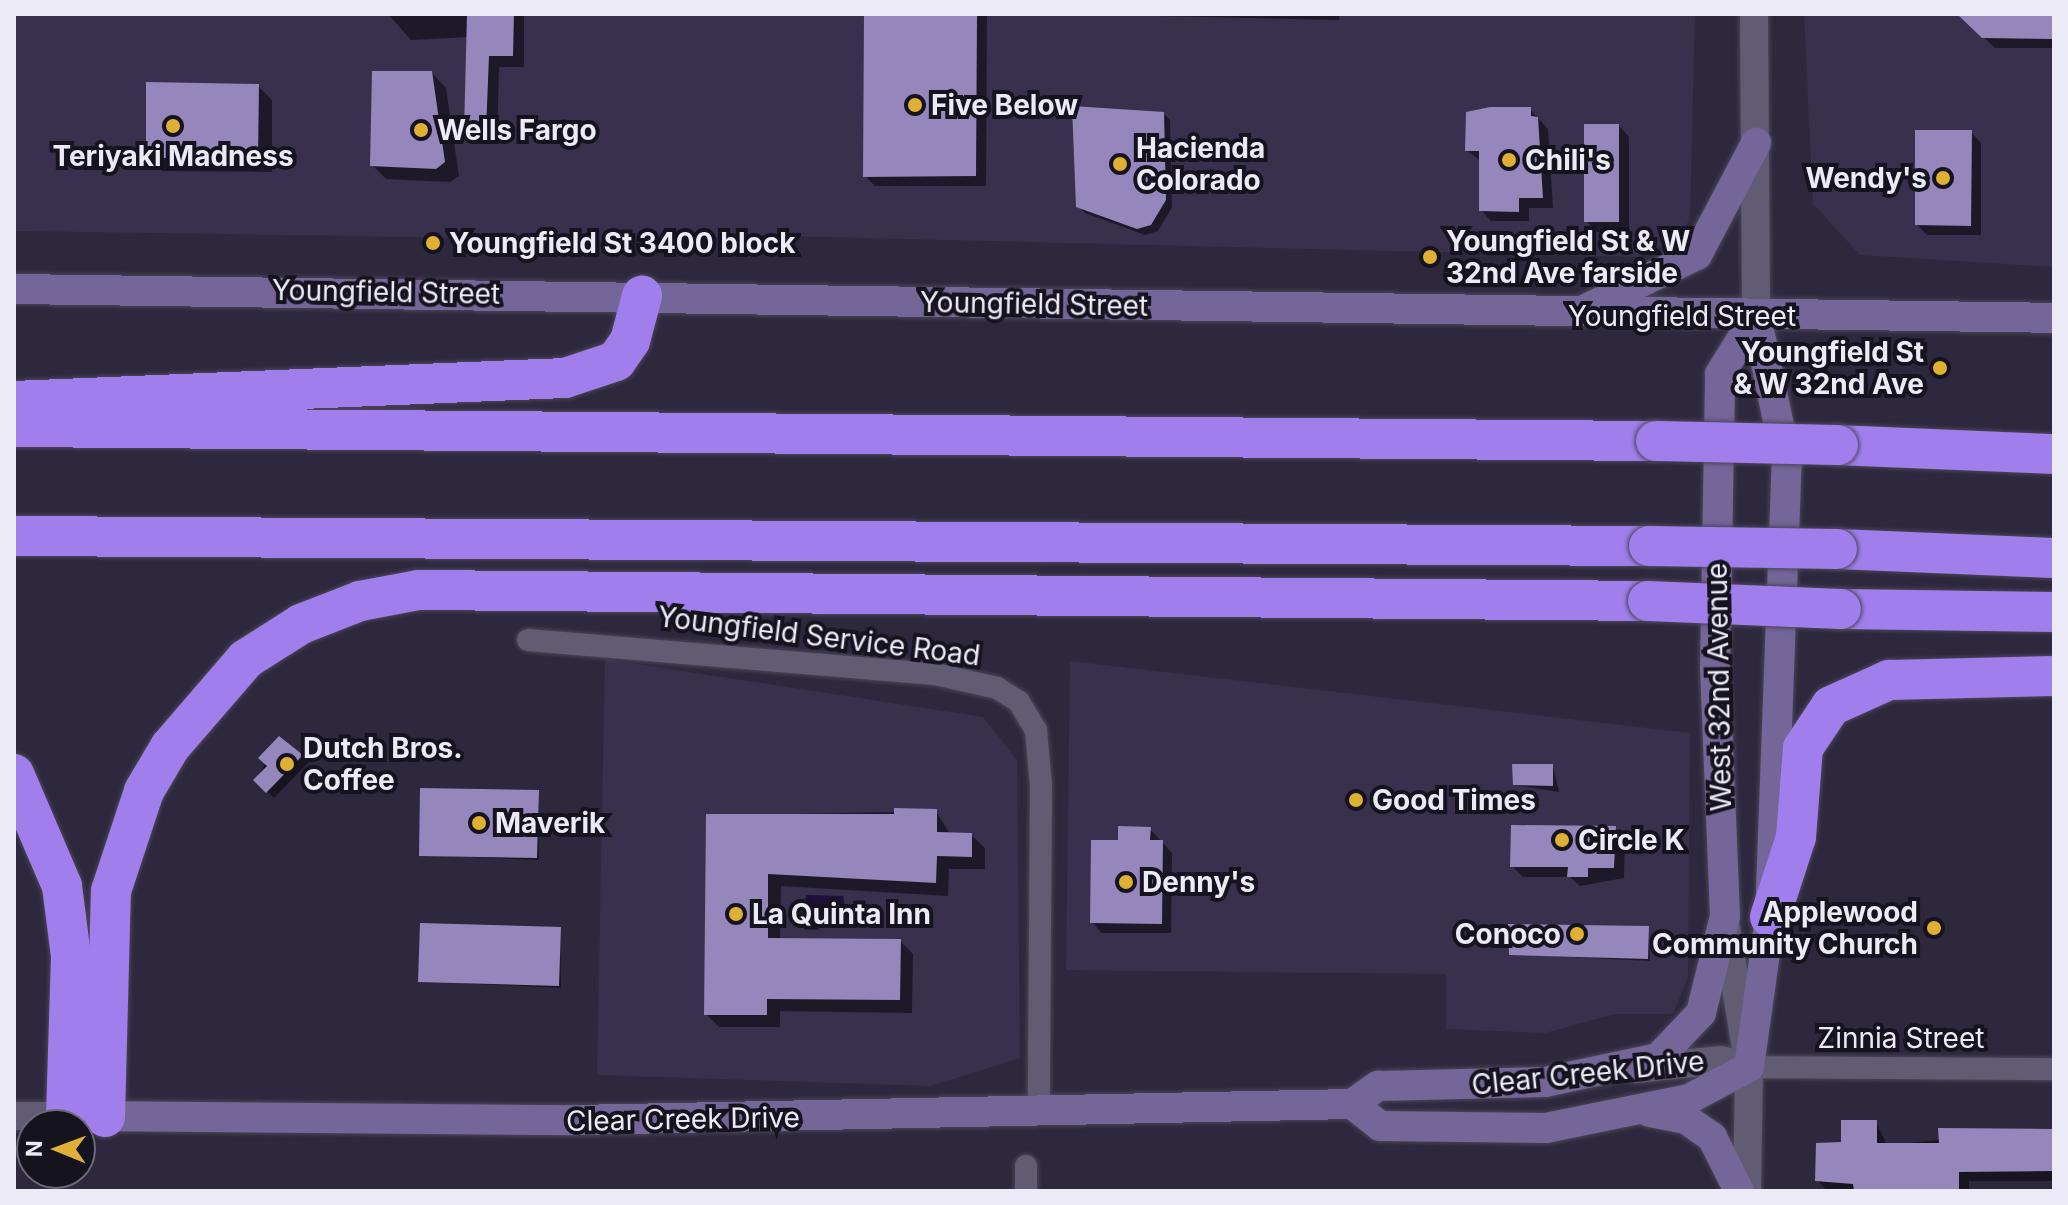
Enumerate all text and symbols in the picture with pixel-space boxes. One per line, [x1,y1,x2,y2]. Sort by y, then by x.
place label: Five Below [931,88,1078,122]
marker: Five Below [906,96,924,114]
place label: Wells Fargo [437,113,597,147]
marker: Teriyaki Madness [164,117,182,135]
marker: Wells Fargo [412,121,430,139]
place label: Hacienda Colorado [1136,131,1265,197]
place label: Teriyaki Madness [52,139,294,173]
place label: Chili's [1525,143,1611,177]
marker: Chili's [1500,151,1518,169]
marker: Hacienda Colorado [1111,155,1129,173]
place label: Wendy's [1805,161,1927,195]
marker: Wendy's [1934,169,1952,187]
place label: Youngfield St & W 32nd Ave farside [1446,224,1690,290]
place label: Youngfield St 3400 block [449,226,795,260]
marker: Youngfield St 3400 block [424,234,442,252]
marker: Youngfield St & W 32nd Ave farside [1421,248,1439,266]
street label: Youngfield Street [272,273,500,311]
street label: Youngfield Street [920,285,1148,323]
street label: Youngfield Street [1568,299,1796,333]
place label: Youngfield St & W 32nd Ave [1733,335,1924,401]
marker: Youngfield St & W 32nd Ave [1931,359,1949,377]
street label: West 32nd Avenue [1700,562,1738,812]
street label: Youngfield Service Road [656,600,982,672]
place label: Dutch Bros. Coffee [303,731,463,797]
marker: Dutch Bros. Coffee [278,755,296,773]
place label: Good Times [1372,783,1536,817]
marker: Good Times [1347,791,1365,809]
place label: Maverik [495,806,605,840]
marker: Maverik [470,814,488,832]
place label: Circle K [1578,823,1685,857]
marker: Circle K [1553,831,1571,849]
place label: Denny's [1142,865,1255,899]
marker: Denny's [1117,873,1135,891]
place label: Applewood Community Church [1652,895,1918,961]
place label: La Quinta Inn [752,897,931,931]
marker: La Quinta Inn [727,905,745,923]
place label: Conoco [1455,917,1561,951]
marker: Applewood Community Church [1925,919,1943,937]
marker: Conoco [1568,925,1586,943]
street label: Zinnia Street [1818,1021,1984,1055]
street label: Clear Creek Drive [1470,1044,1706,1102]
street label: Clear Creek Drive [566,1100,800,1138]
north arrow [16,1109,96,1189]
text: N [21,1140,47,1157]

